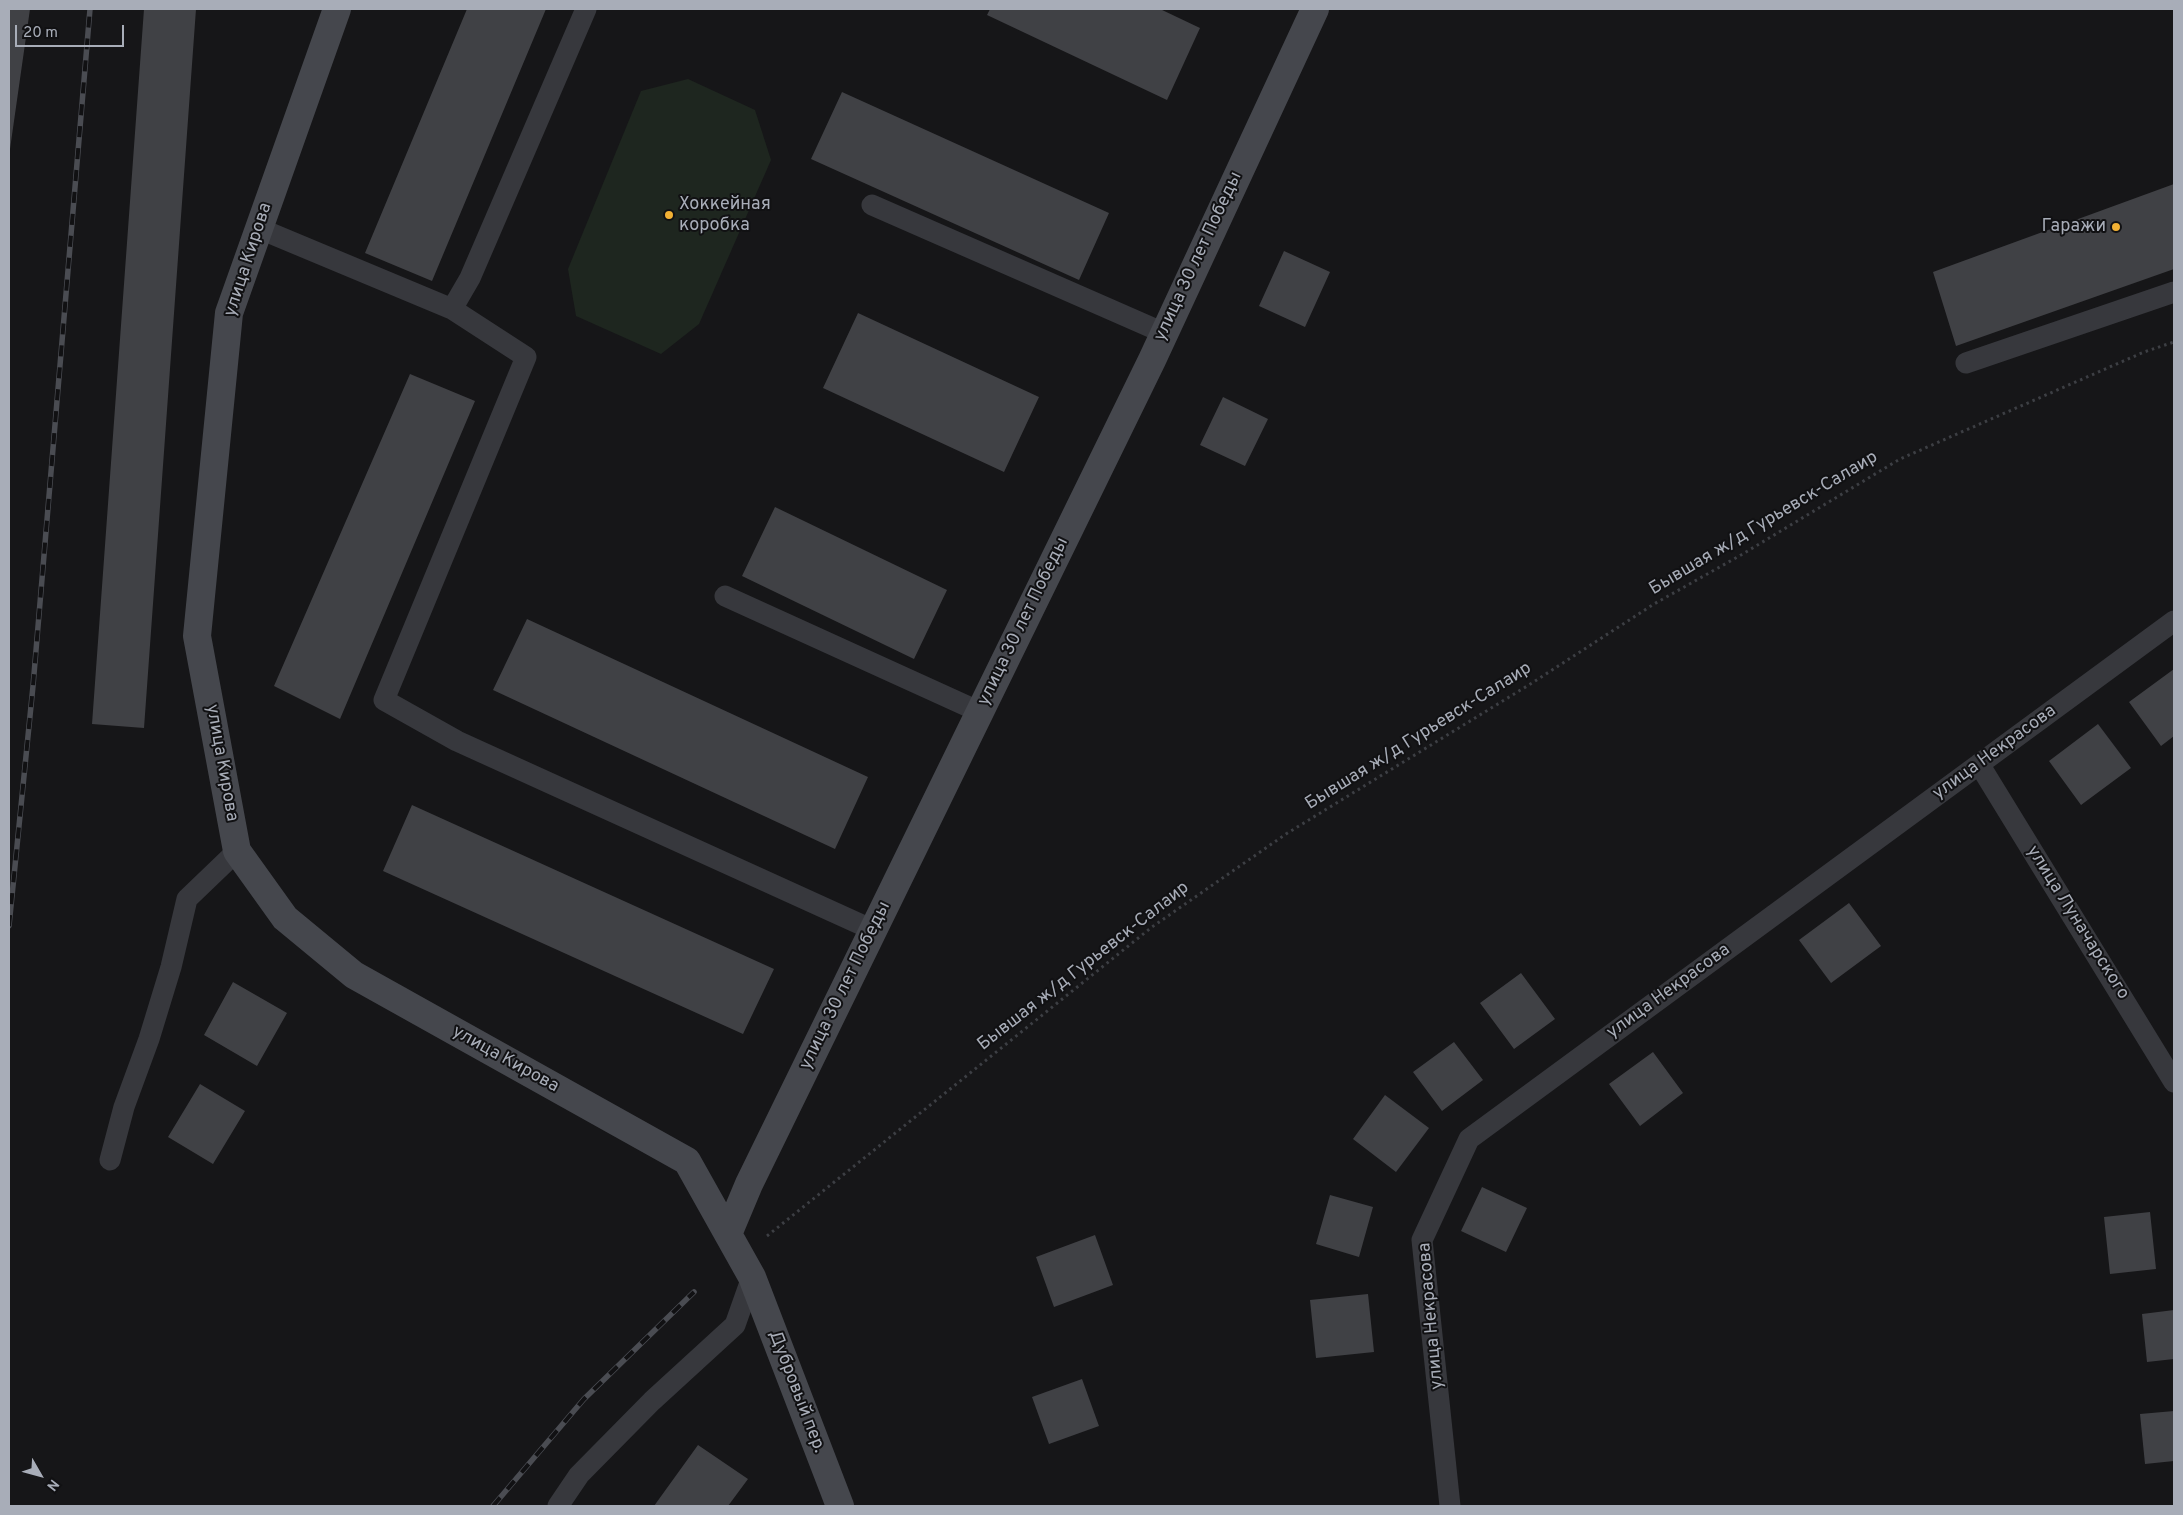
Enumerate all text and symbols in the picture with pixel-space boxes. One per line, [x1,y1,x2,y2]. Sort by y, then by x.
scale bar [18,15,126,47]
text: 20 m [23,24,58,43]
street label: улица 30 лет Победы [1150,169,1248,345]
place label: Хоккейная коробка [679,194,771,236]
street label: улица Кирова [220,200,278,320]
marker: Хоккейная коробка [663,209,675,221]
place label: Гаражи [2041,216,2106,238]
marker: Гаражи [2110,221,2122,233]
street label: Бывшая ж/д Гурьевск-Салаир [1646,447,1882,601]
street label: улица 30 лет Победы [974,534,1074,710]
street label: Бывшая ж/д Гурьевск-Салаир [1302,658,1536,816]
street label: улица Некрасова [1929,701,2061,805]
street label: улица Кирова [200,703,242,823]
street label: улица Луначарского [2021,842,2133,1004]
street label: Бывшая ж/д Гурьевск-Салаир [974,878,1194,1056]
street label: улица 30 лет Победы [796,898,896,1074]
street label: улица Некрасова [1603,940,1735,1044]
street label: улица Кирова [448,1022,562,1098]
street label: улица Некрасова [1415,1242,1449,1390]
street label: Дубровый пер. [763,1328,829,1456]
north arrow [15,1450,65,1500]
text: N [42,1475,62,1494]

